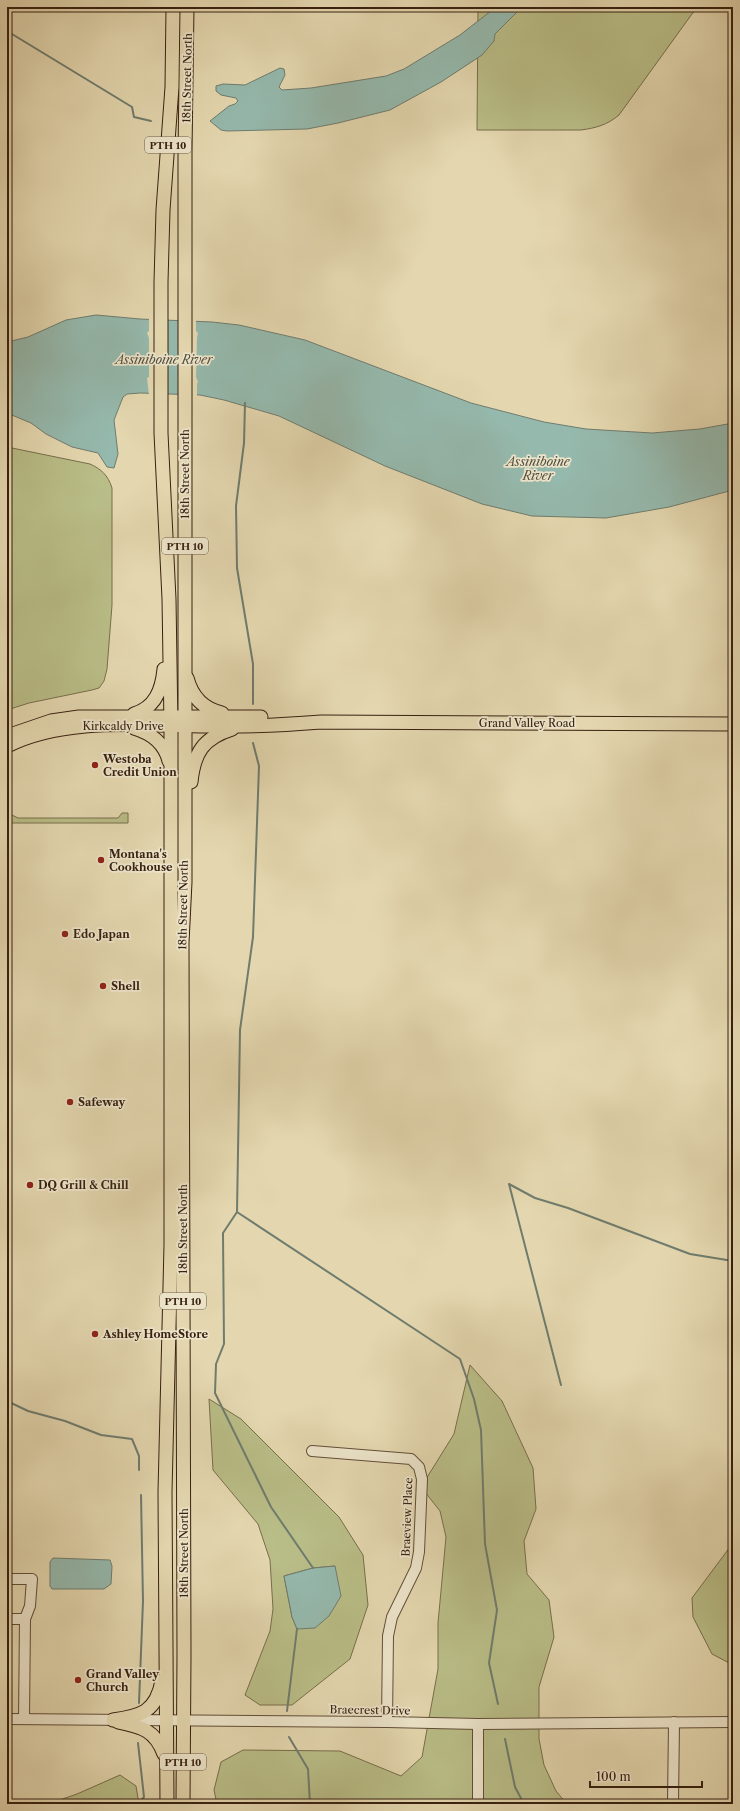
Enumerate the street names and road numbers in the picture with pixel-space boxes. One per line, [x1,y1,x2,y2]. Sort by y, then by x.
street label: 18th Street North [179,33,195,123]
road number: PTH 10 [145,137,191,153]
street label: 18th Street North [178,429,192,519]
road number: PTH 10 [162,538,208,554]
street label: Grand Valley Road [479,716,576,730]
street label: Kirkcaldy Drive [82,719,164,733]
street label: 18th Street North [175,860,191,950]
street label: 18th Street North [176,1184,190,1274]
road number: PTH 10 [160,1293,206,1309]
street label: Braeview Place [399,1477,415,1557]
street label: 18th Street North [177,1508,191,1598]
street label: Braecrest Drive [330,1702,410,1718]
road number: PTH 10 [160,1754,206,1770]

